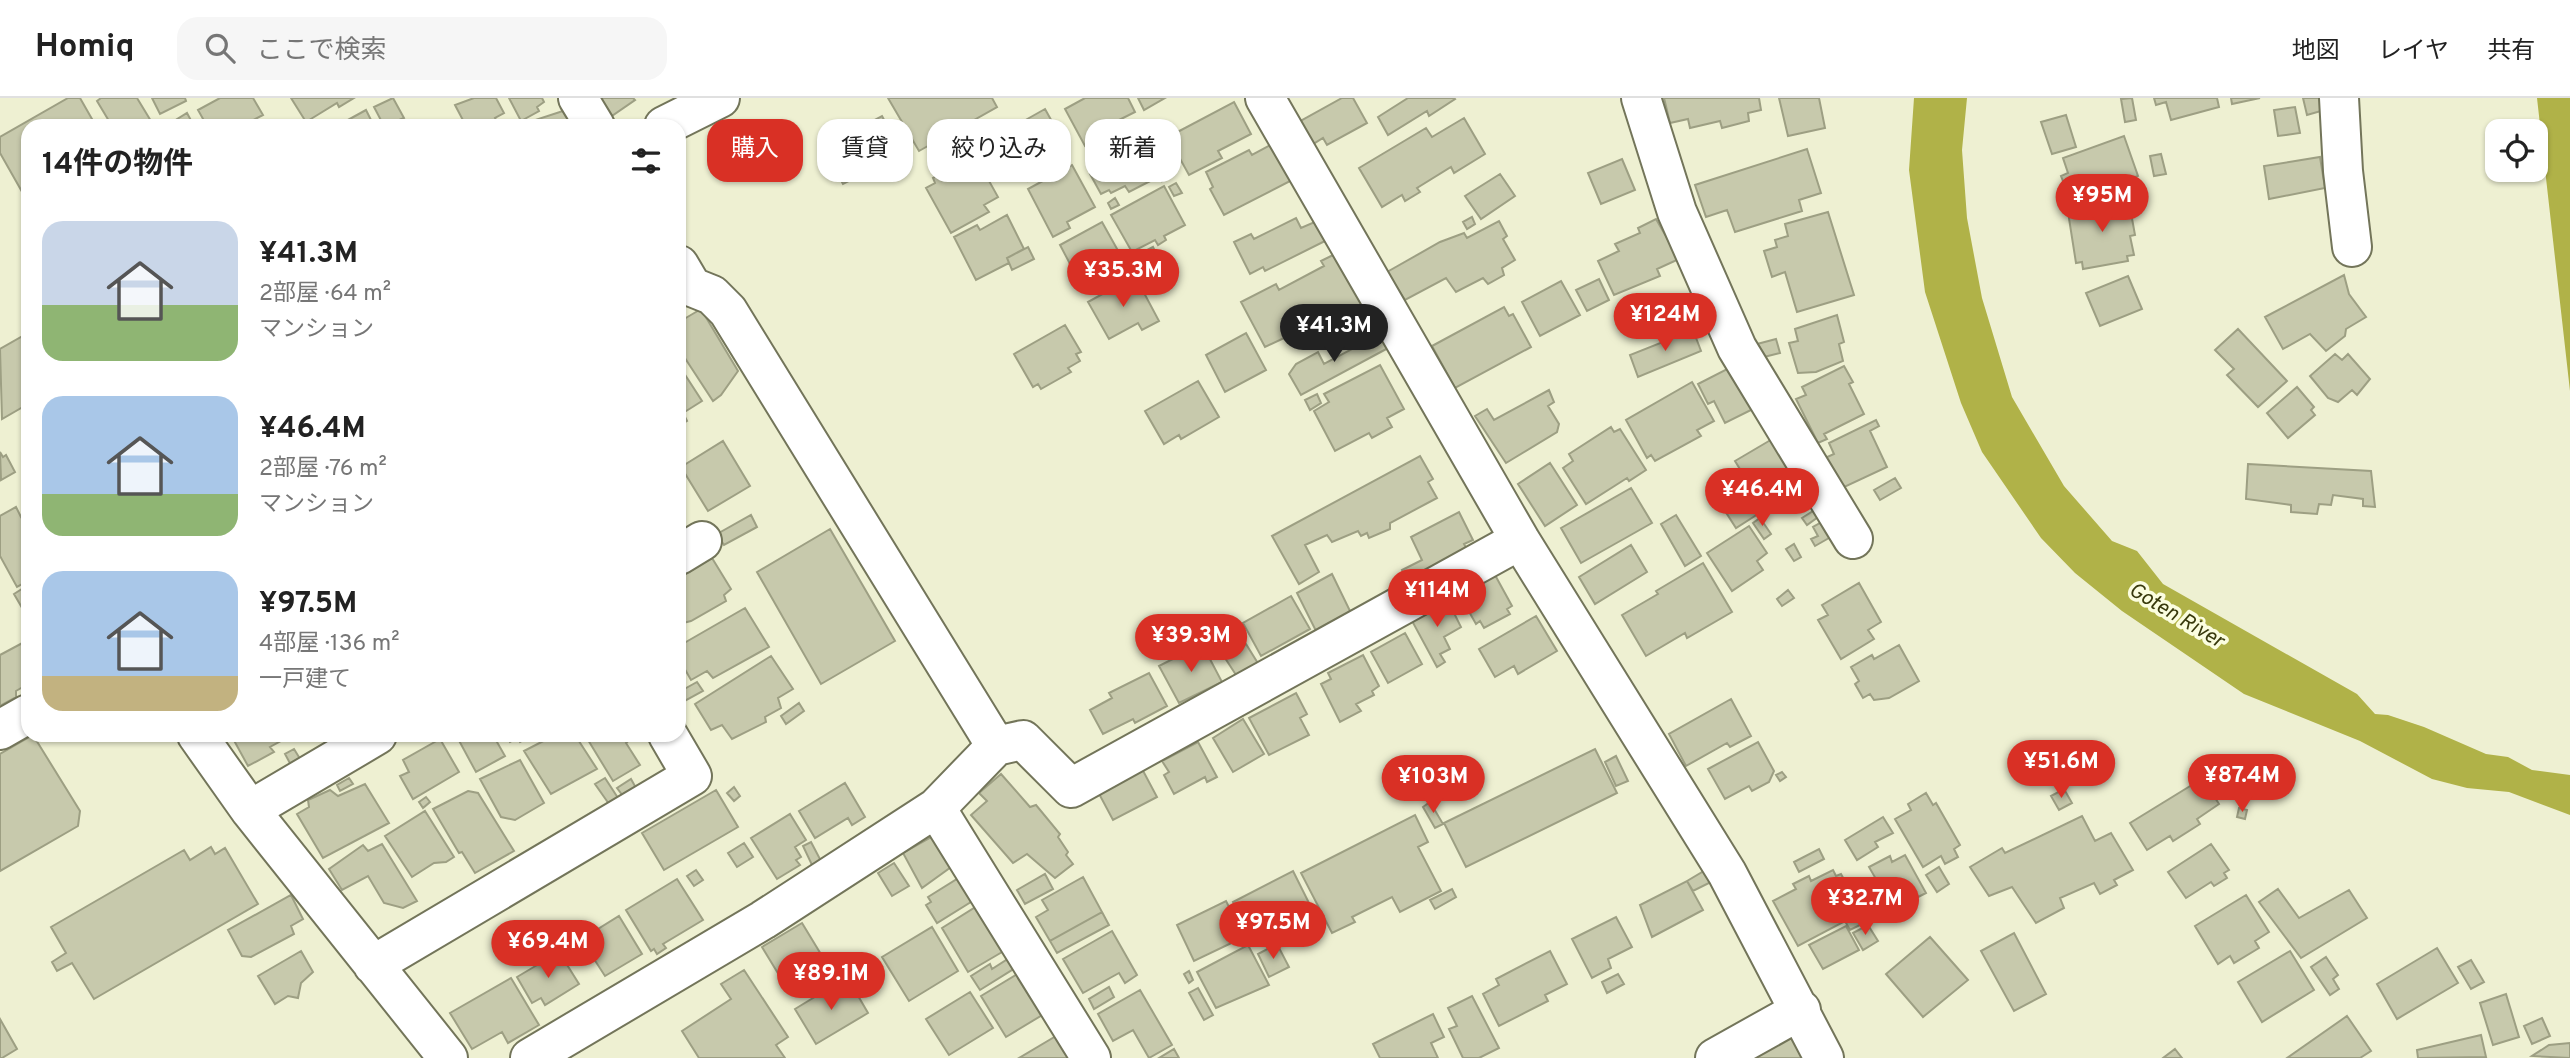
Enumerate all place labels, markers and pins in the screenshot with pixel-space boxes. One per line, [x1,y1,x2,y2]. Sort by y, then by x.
pin: ¥95M [2061,174,2143,234]
pin: ¥35.3M [1066,250,1180,309]
pin: ¥124M [1616,294,1714,353]
pin: ¥41.3M [1277,304,1391,364]
pin: ¥46.4M [1705,468,1819,528]
pin: ¥114M [1388,570,1486,629]
pin: ¥39.3M [1134,614,1248,674]
pin: ¥51.6M [2004,740,2118,800]
pin: ¥87.4M [2185,754,2299,814]
pin: ¥103M [1384,756,1482,815]
pin: ¥32.7M [1808,878,1922,937]
pin: ¥97.5M [1216,902,1330,961]
pin: ¥69.4M [491,920,605,980]
pin: ¥89.1M [774,953,888,1012]

